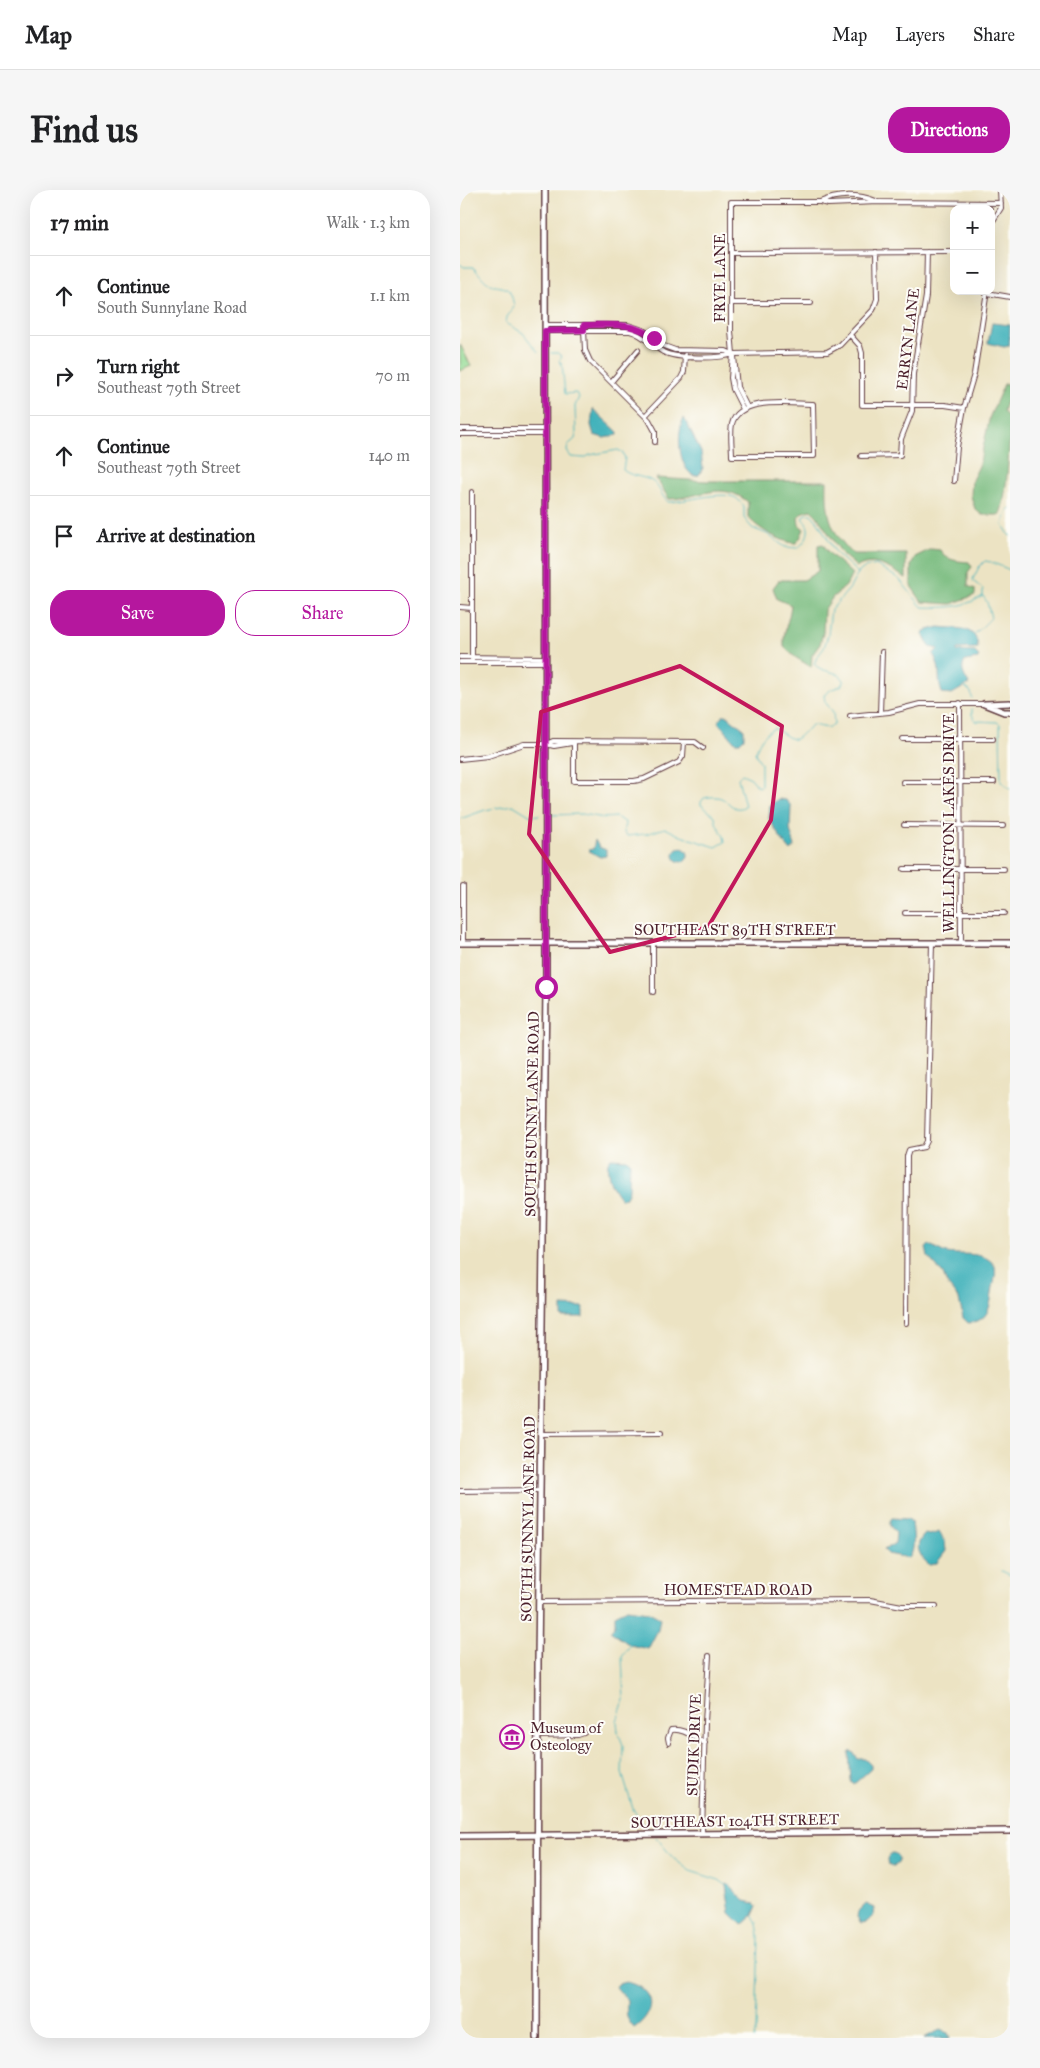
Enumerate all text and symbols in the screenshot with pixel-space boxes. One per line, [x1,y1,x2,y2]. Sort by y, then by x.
text: Map [25,20,72,50]
text: Map [832,24,867,46]
text: Layers [895,24,945,46]
text: Share [973,24,1015,46]
button: Directions [888,107,1010,153]
text: Find us [30,109,138,152]
map controls [950,205,995,295]
button: + [950,205,995,250]
text: 17 min [50,210,109,236]
text: Walk · 1.3 km [326,213,410,232]
street label: FRYE LANE [711,233,729,322]
button: − [950,250,995,295]
text: Continue [97,275,170,298]
icon: ahead [50,282,78,310]
text: 1.1 km [370,286,410,305]
street label: ERRYN LANE [893,287,923,391]
text: South Sunnylane Road [97,298,247,317]
route end [643,327,666,350]
text: Turn right [97,355,180,378]
icon: right [50,362,78,390]
text: 70 m [375,366,410,385]
text: Southeast 79th Street [97,378,241,397]
text: Continue [97,435,170,458]
icon: ahead [50,442,78,470]
text: 140 m [369,446,410,465]
text: Southeast 79th Street [97,458,241,477]
icon: arrive [50,522,78,550]
text: Arrive at destination [97,524,255,547]
button: Save [50,590,225,636]
button: Share [235,590,410,636]
street label: WELLINGTON LAKES DRIVE [940,713,958,933]
street label: SOUTHEAST 89TH STREET [634,921,836,939]
route start [535,976,558,999]
street label: SOUTH SUNNYLANE ROAD [521,1011,543,1217]
street label: SOUTH SUNNYLANE ROAD [517,1416,539,1622]
street label: HOMESTEAD ROAD [664,1581,812,1599]
street label: SUDIK DRIVE [683,1693,705,1796]
place label: Museum of Osteology [530,1719,604,1754]
museum icon: Museum of Osteology [499,1724,525,1750]
street label: SOUTHEAST 104TH STREET [631,1810,839,1832]

